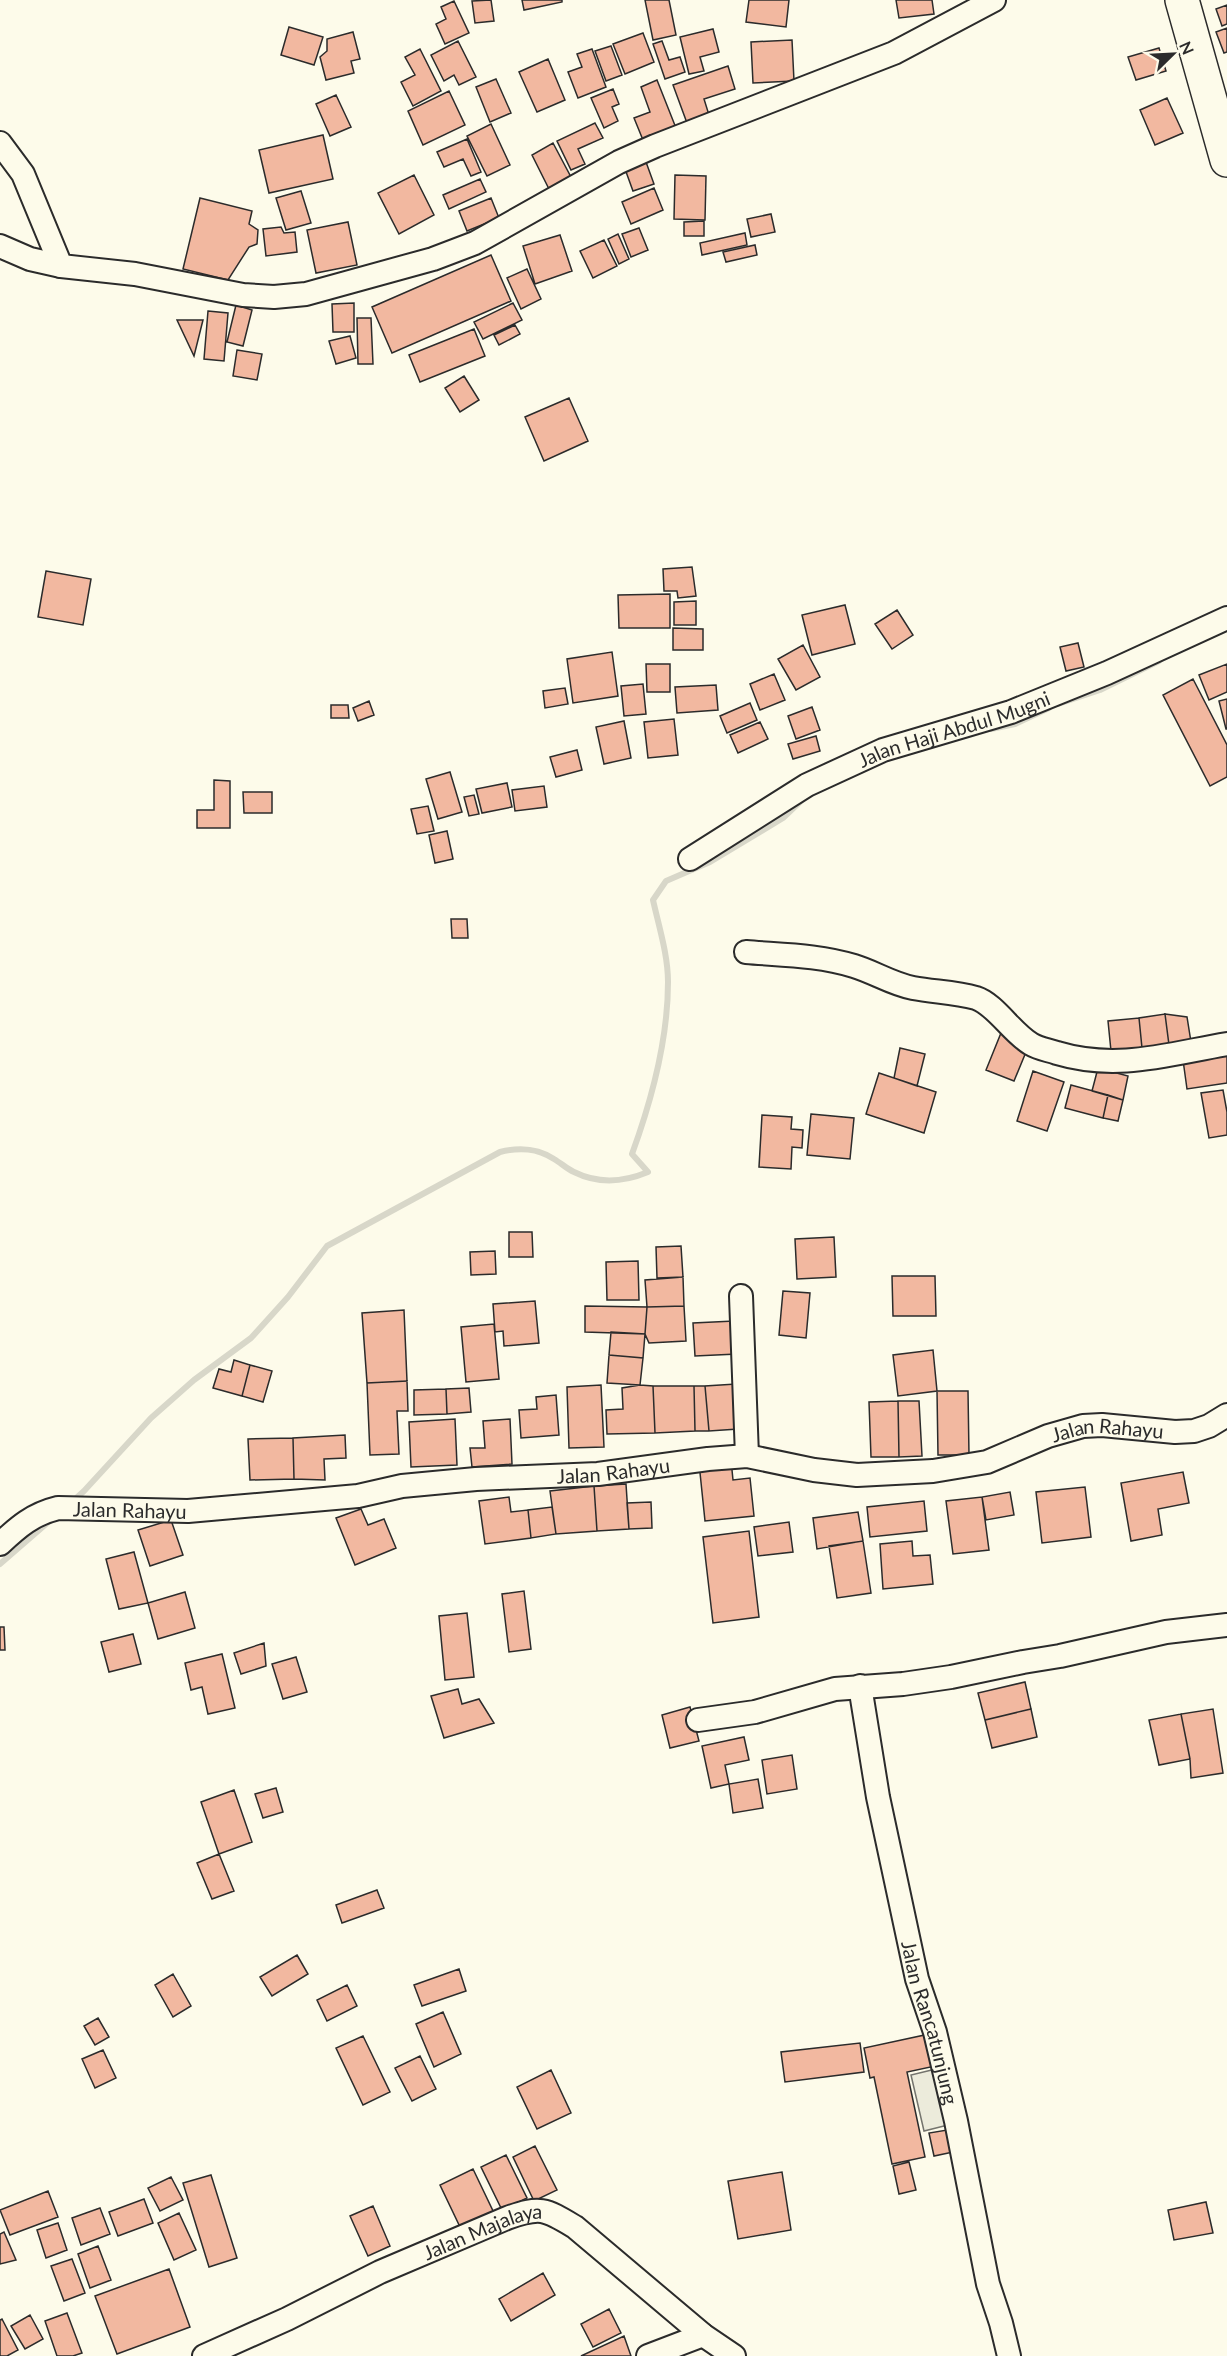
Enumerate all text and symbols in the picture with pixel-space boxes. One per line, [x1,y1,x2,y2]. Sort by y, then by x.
north arrow [1143,24,1203,84]
text: N [1176,38,1198,57]
street label: Jalan Haji Abdul Mugni [854,686,1053,772]
street label: Jalan Rahayu [1048,1413,1165,1447]
street label: Jalan Rahayu [556,1452,671,1488]
street label: Jalan Rahayu [73,1496,187,1523]
street label: Jalan Rancatunjung [897,1938,964,2107]
street label: Jalan Majalaya [419,2199,542,2264]

